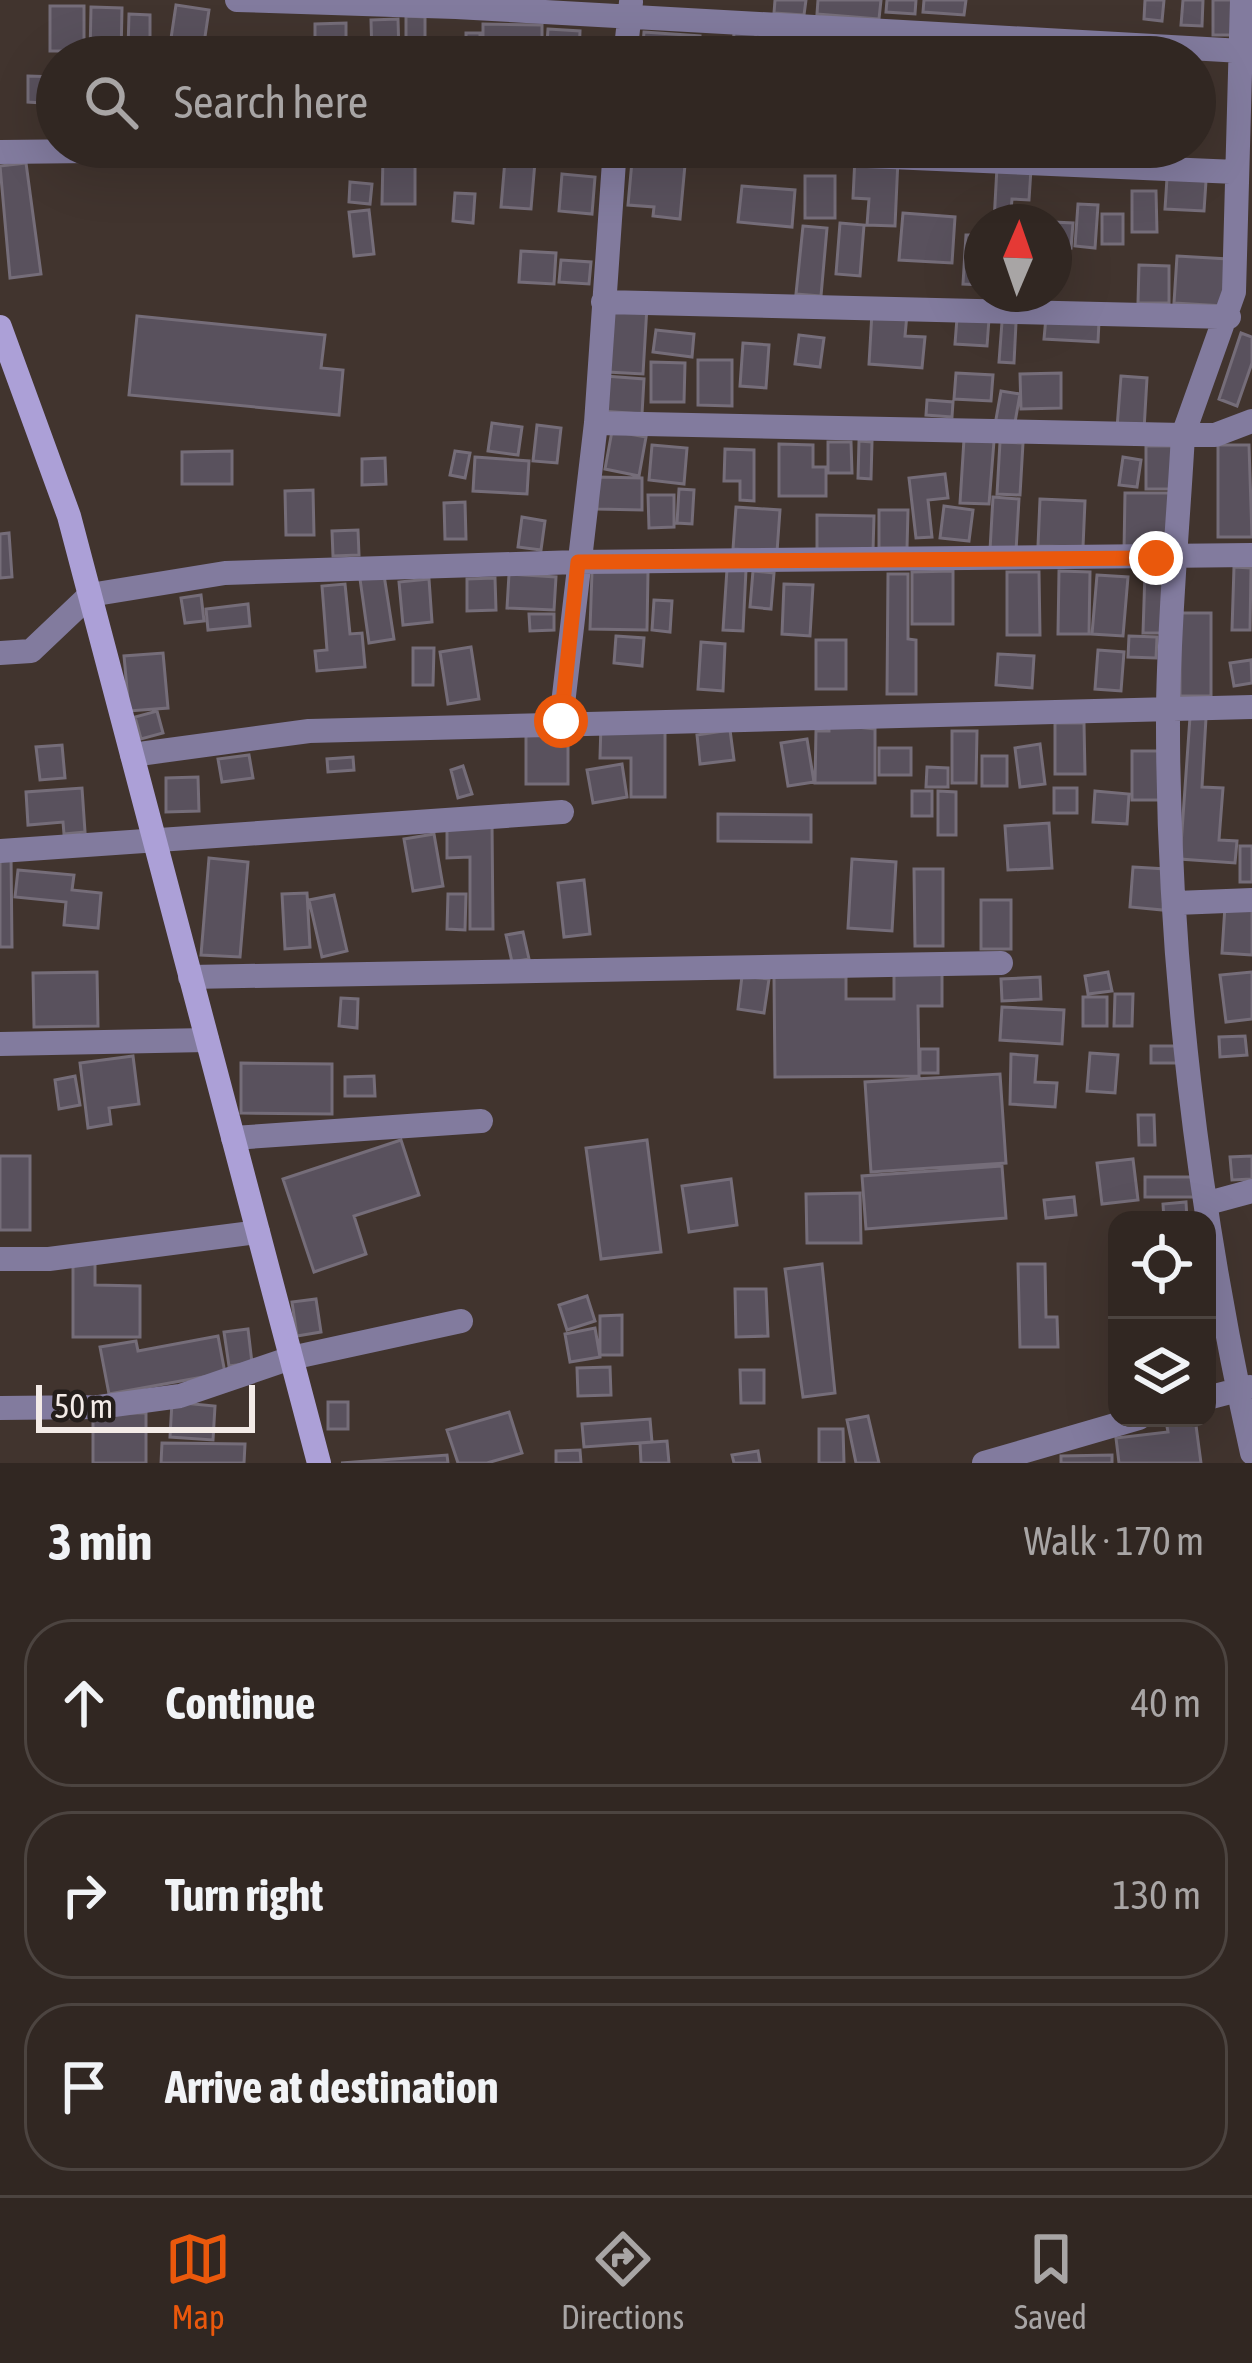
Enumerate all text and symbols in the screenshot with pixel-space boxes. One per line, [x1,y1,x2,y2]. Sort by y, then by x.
search box [36,36,1216,168]
icon: search [78,69,144,135]
text: Search here [174,76,368,128]
north arrow [964,204,1072,312]
route end [1129,531,1183,585]
route start [534,694,588,748]
map controls [1108,1211,1216,1427]
button: locate [1108,1211,1216,1319]
button: layers [1108,1319,1216,1427]
scale bar [36,1379,255,1432]
text: 50 m [54,1387,113,1425]
text: 3 min [48,1512,152,1571]
text: Walk · 170 m [1024,1519,1204,1563]
icon: ahead [51,1670,117,1736]
text: Continue [165,1677,316,1729]
text: 40 m [1131,1681,1201,1725]
icon: right [51,1862,117,1928]
text: Turn right [165,1869,323,1921]
text: 130 m [1113,1873,1201,1917]
icon: arrive [51,2054,117,2120]
text: Arrive at destination [165,2061,499,2113]
tab: Map [165,2226,231,2336]
tab: Directions [561,2226,684,2336]
tab: Saved [1014,2226,1087,2336]

